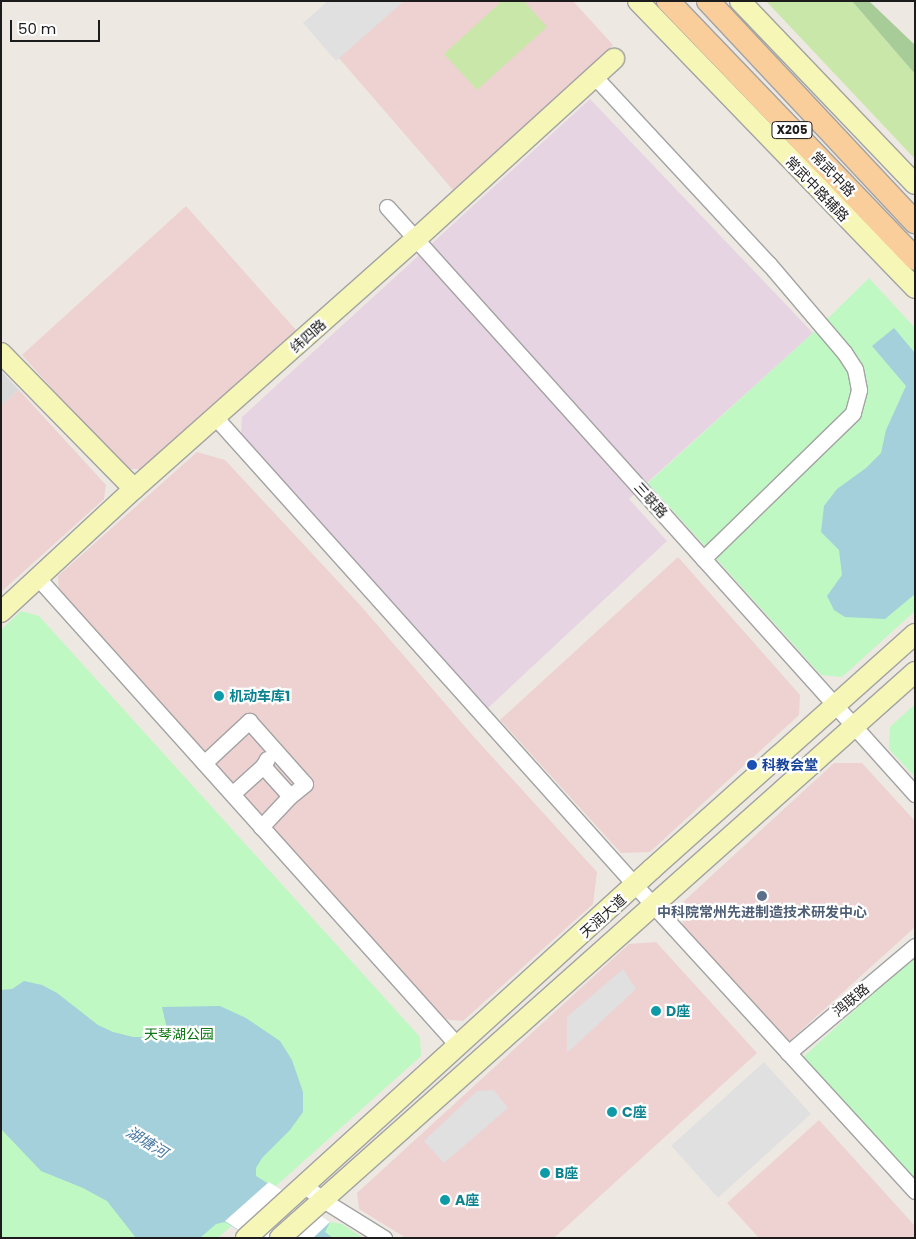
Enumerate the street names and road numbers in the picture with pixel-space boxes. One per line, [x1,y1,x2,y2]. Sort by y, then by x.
road number: X205 [771,120,813,140]
street label: 常武中路 [808,148,858,200]
street label: 常武中路辅路 [782,153,852,225]
street label: 纬四路 [287,316,329,356]
street label: 三联路 [631,479,671,521]
street label: 天润大道 [577,891,629,941]
street label: 鸿联路 [830,980,872,1020]

